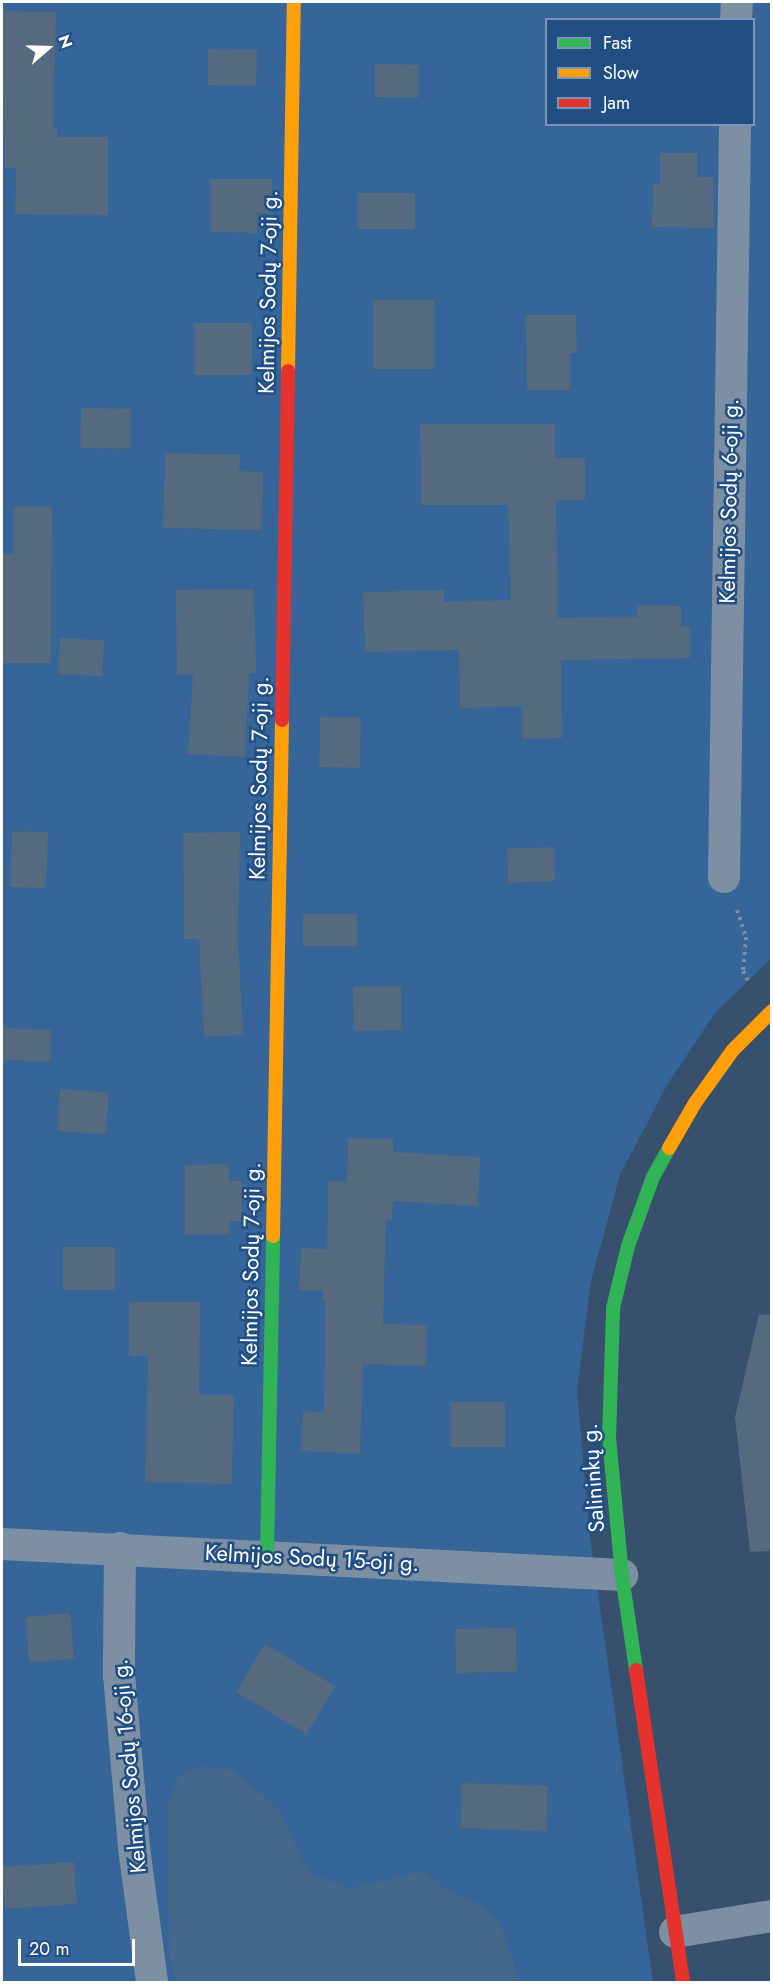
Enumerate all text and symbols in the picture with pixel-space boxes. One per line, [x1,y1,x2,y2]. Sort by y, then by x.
north arrow [18,18,78,78]
legend [545,18,755,126]
text: Fast [603,30,632,56]
text: N [52,32,78,52]
text: Slow [603,60,639,86]
text: Jam [603,90,630,116]
street label: Kelmijos Sodų 7-oji g. [253,190,283,394]
street label: Kelmijos Sodų 6-oji g. [714,398,744,604]
street label: Kelmijos Sodų 7-oji g. [244,676,274,880]
street label: Kelmijos Sodų 7-oji g. [236,1162,266,1366]
street label: Salininkų g. [576,1423,610,1533]
street label: Kelmijos Sodų 15-oji g. [204,1539,420,1577]
street label: Kelmijos Sodų 16-oji g. [106,1658,152,1874]
scale bar [21,1927,138,1965]
text: 20 m [29,1936,69,1962]

